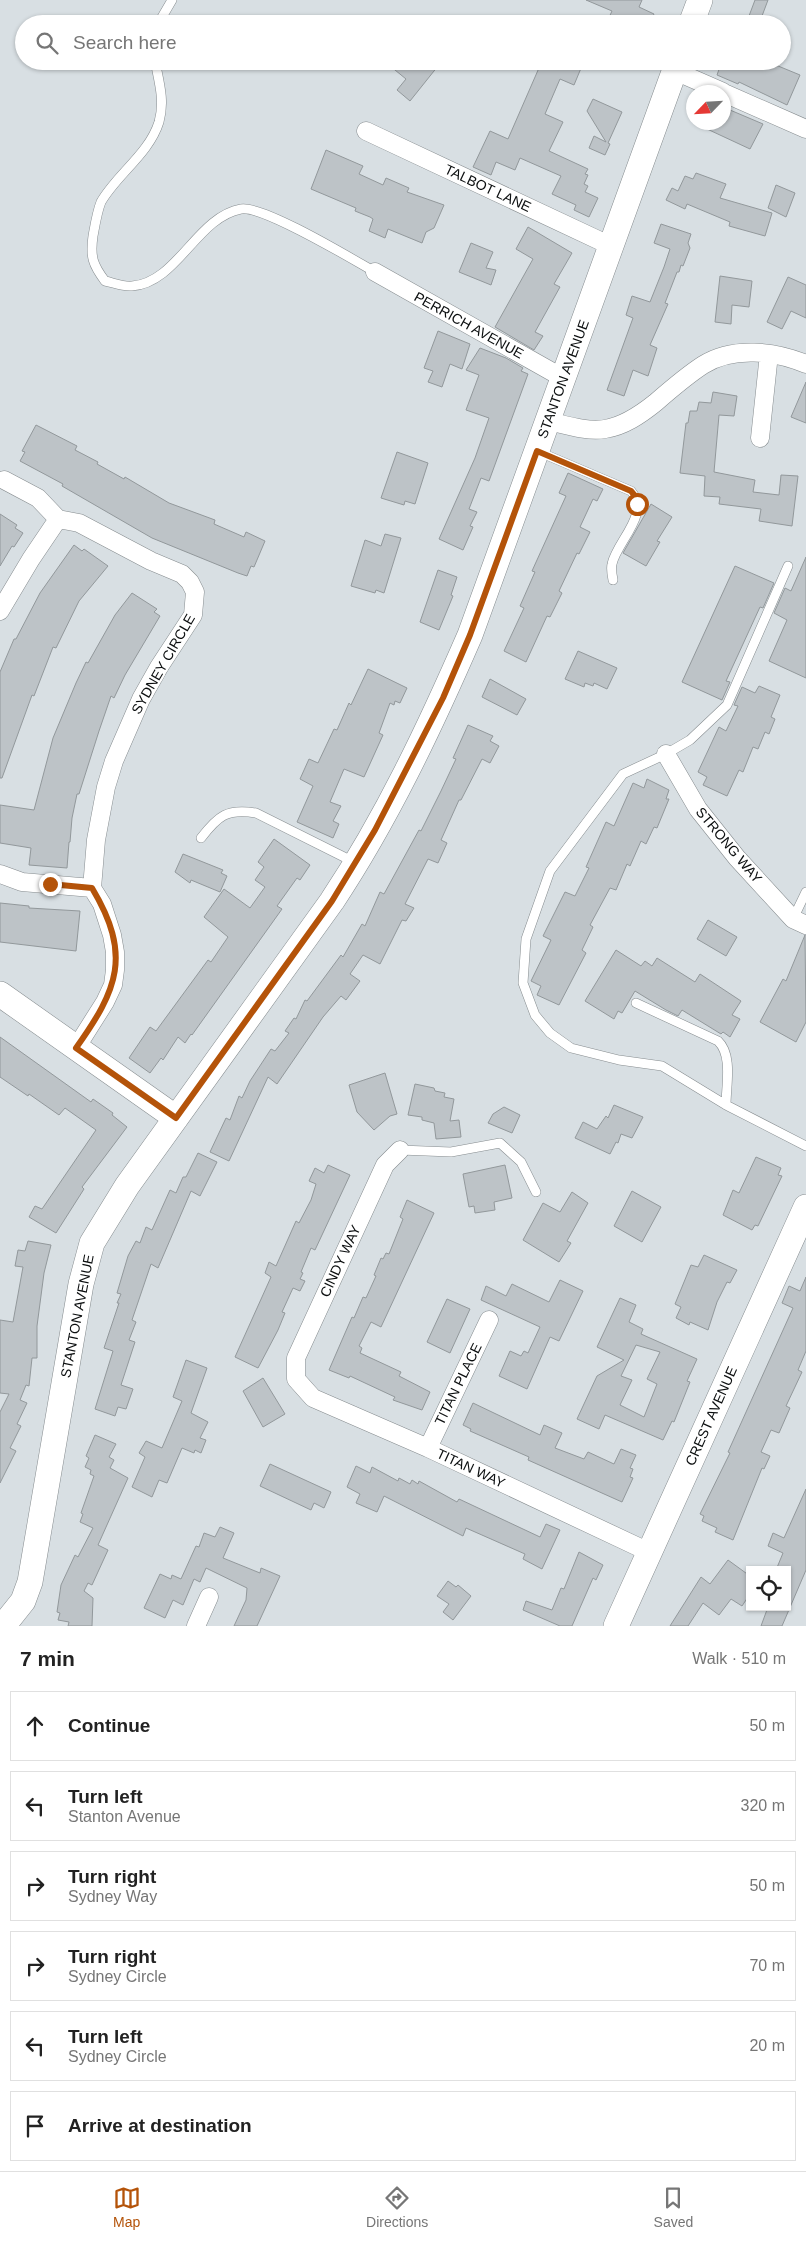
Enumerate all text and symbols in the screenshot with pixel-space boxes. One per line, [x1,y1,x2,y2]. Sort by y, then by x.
search box [15,15,791,70]
icon: search [33,29,61,57]
text: Search here [73,32,177,53]
north arrow [686,85,731,130]
street label: TALBOT LANE [442,161,534,215]
street label: PERRICH AVENUE [411,288,527,362]
street label: STANTON AVENUE [534,317,592,441]
route start [626,493,649,516]
street label: SYDNEY CIRCLE [128,611,198,717]
street label: STRONG WAY [693,804,766,887]
route end [39,873,62,896]
street label: CINDY WAY [316,1222,364,1300]
street label: STANTON AVENUE [57,1253,97,1379]
street label: TITAN PLACE [431,1340,485,1428]
street label: CREST AVENUE [682,1364,740,1468]
street label: TITAN WAY [434,1445,508,1491]
map controls [746,1566,791,1611]
button: locate [746,1566,791,1611]
text: 7 min [20,1647,75,1670]
text: Walk · 510 m [692,1650,786,1667]
icon: ahead [21,1712,49,1740]
text: Continue [68,1715,150,1736]
text: 50 m [749,1717,785,1734]
text: Turn left [68,1786,143,1807]
icon: left [21,1792,49,1820]
text: 320 m [741,1797,785,1814]
text: Stanton Avenue [68,1808,181,1825]
text: Turn right [68,1866,156,1887]
icon: right [21,1872,49,1900]
text: 50 m [749,1877,785,1894]
text: Sydney Way [68,1888,157,1905]
text: Turn right [68,1946,156,1967]
icon: right [21,1952,49,1980]
text: 70 m [749,1957,785,1974]
text: Sydney Circle [68,1968,167,1985]
text: Turn left [68,2026,143,2047]
icon: left [21,2032,49,2060]
text: 20 m [749,2037,785,2054]
text: Sydney Circle [68,2048,167,2065]
icon: arrive [21,2112,49,2140]
text: Arrive at destination [68,2115,252,2136]
tab: Map [113,2184,141,2230]
tab: Directions [366,2184,428,2230]
tab: Saved [654,2184,693,2230]

